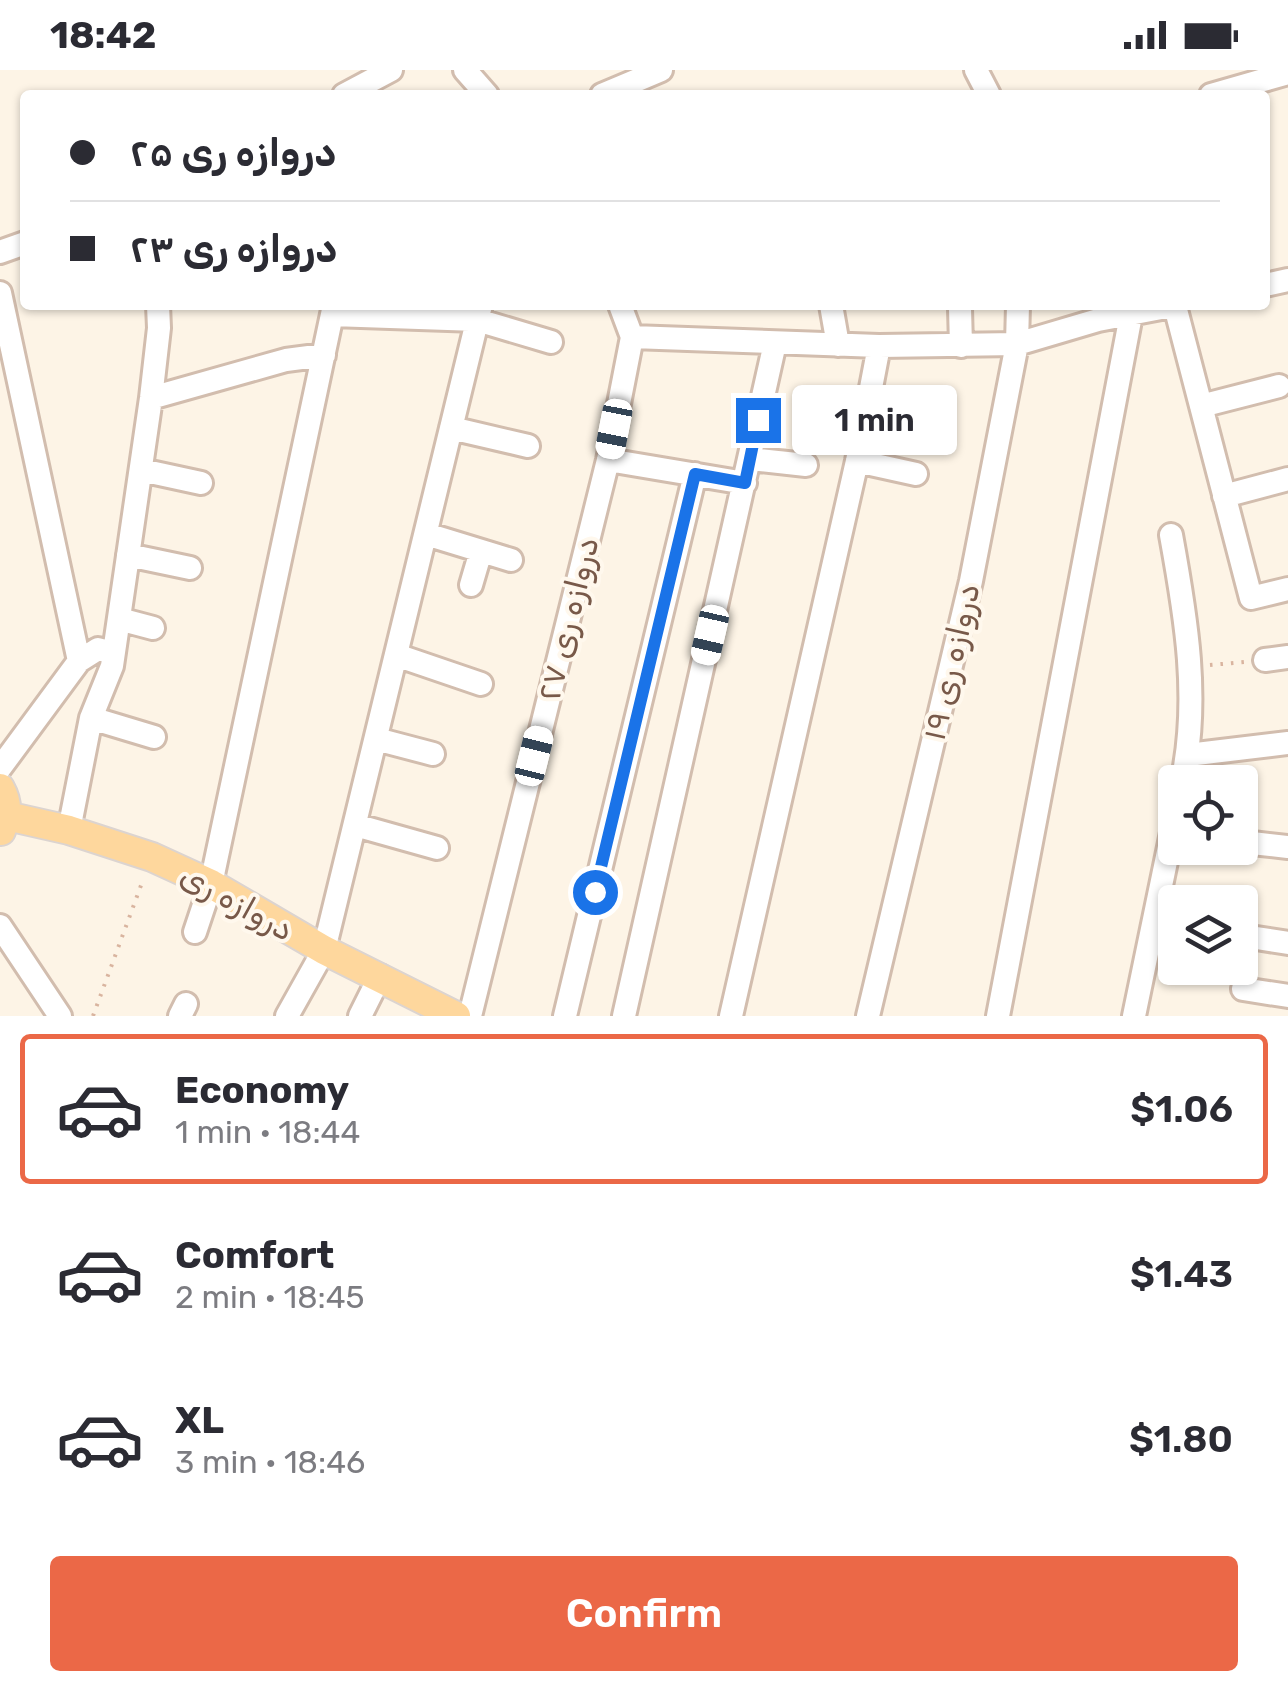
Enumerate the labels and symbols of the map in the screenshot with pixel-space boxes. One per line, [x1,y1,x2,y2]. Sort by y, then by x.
callout: 1 min [793,385,958,455]
car [594,397,634,461]
route end [736,398,781,443]
street label: دروازه ری ۲۷ [529,533,607,705]
street label: دروازه ری ۱۹ [915,580,987,744]
car [689,602,731,668]
car [512,723,556,789]
street label: دروازه ری [174,855,300,949]
route start [573,870,618,915]

